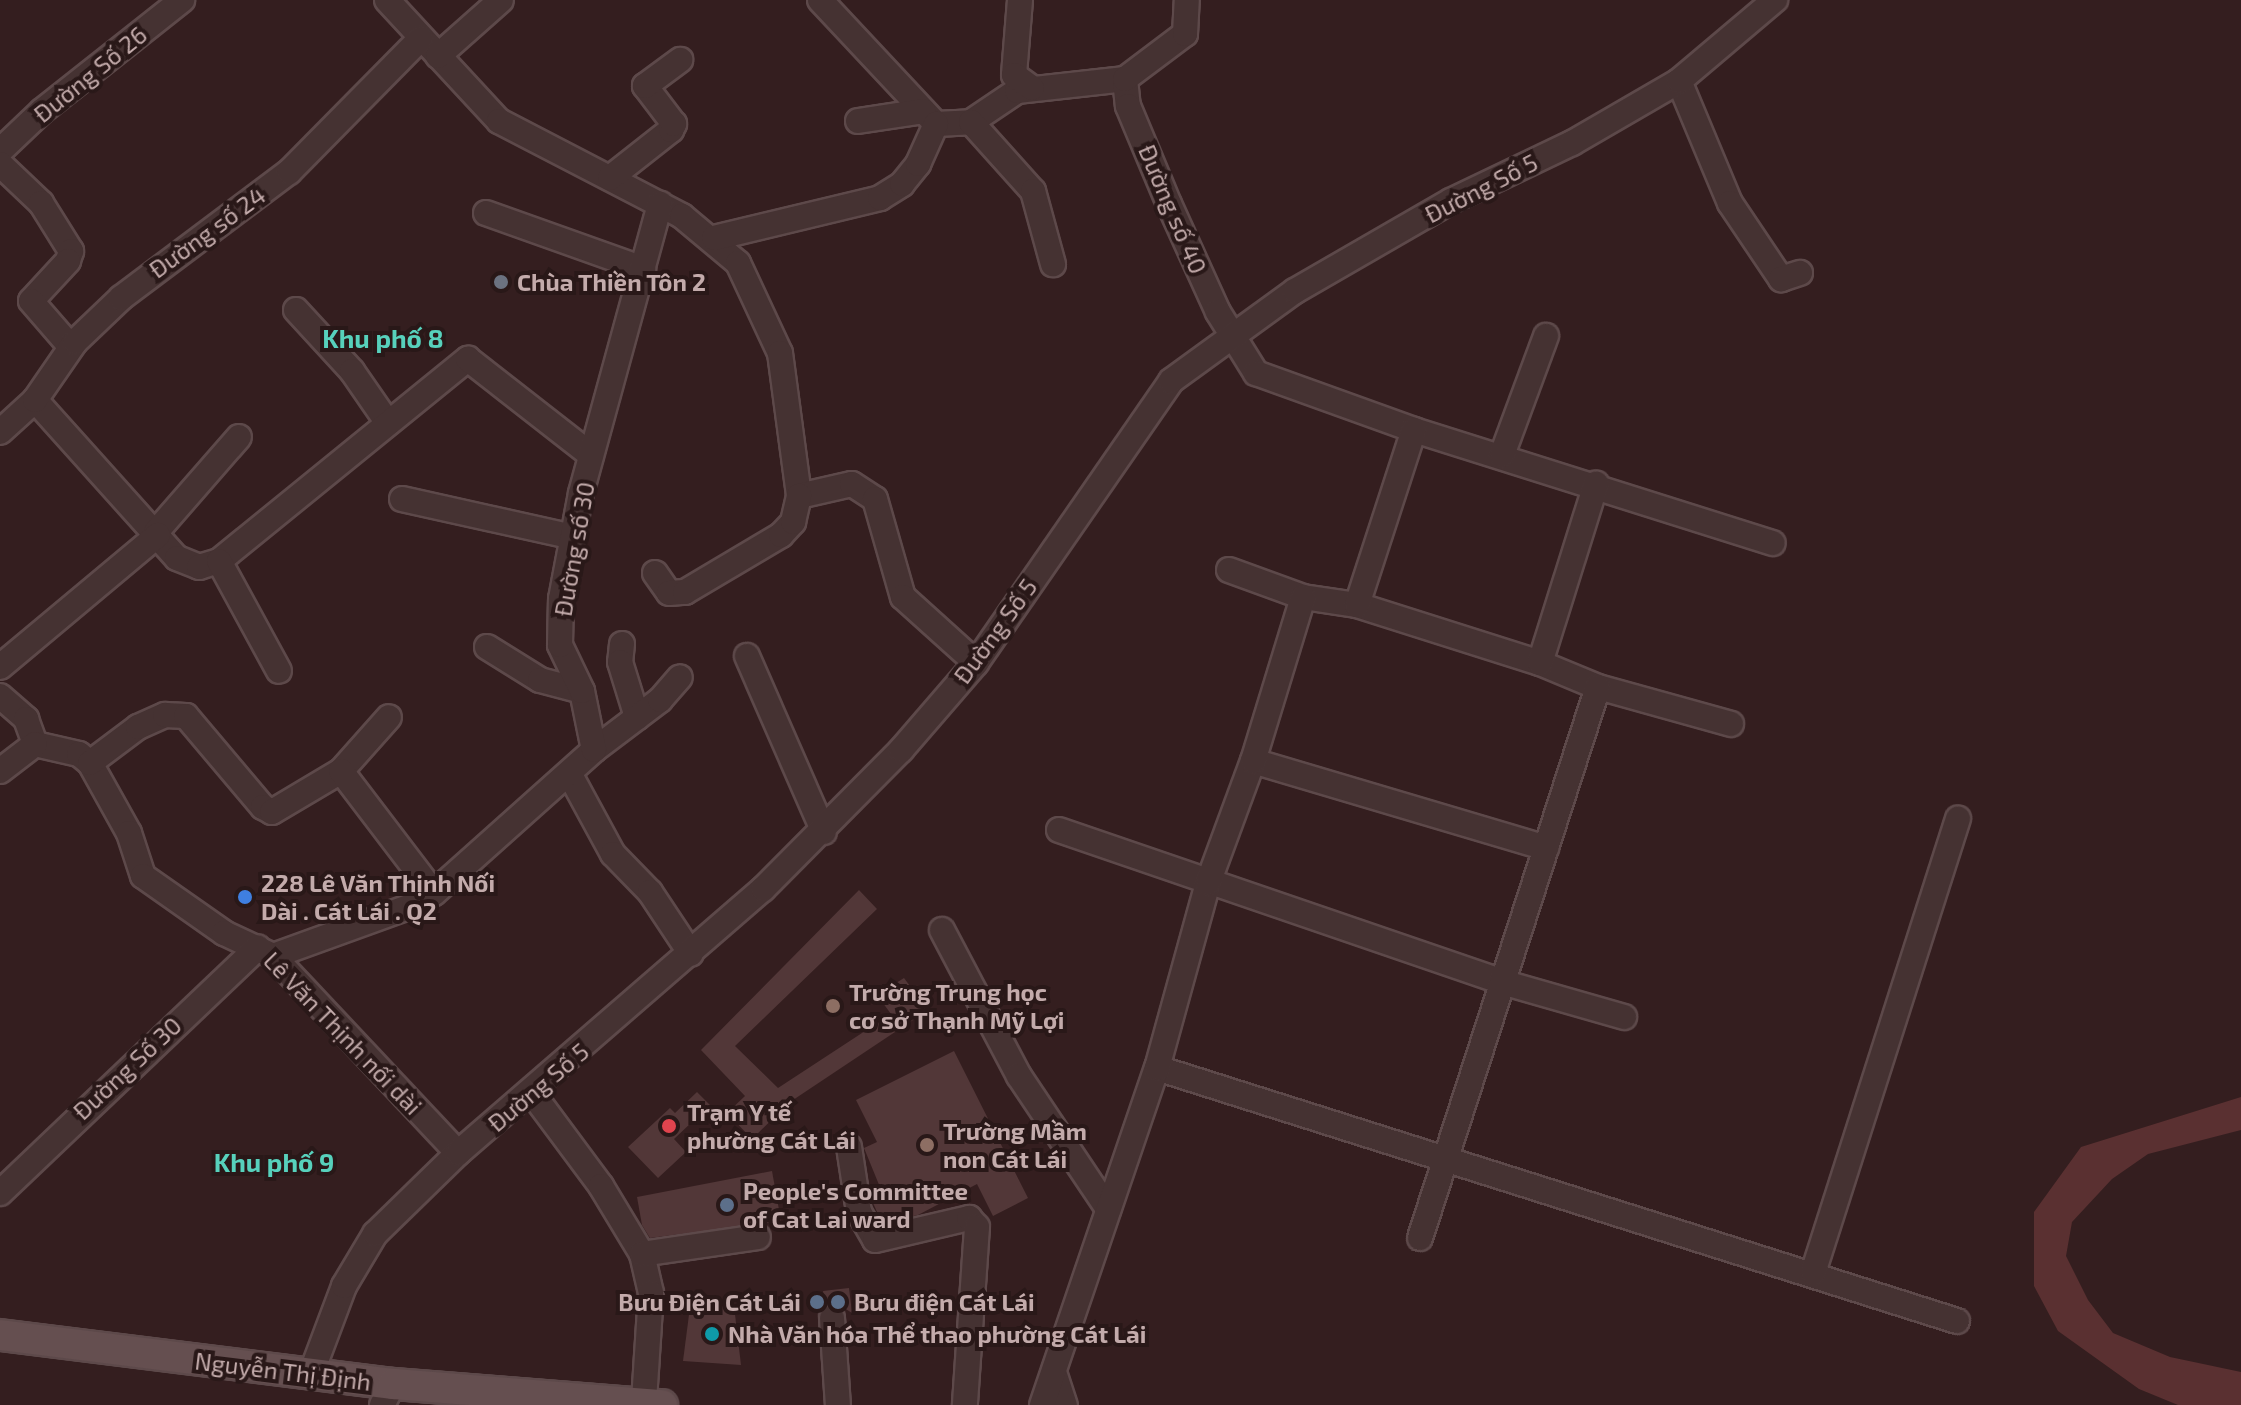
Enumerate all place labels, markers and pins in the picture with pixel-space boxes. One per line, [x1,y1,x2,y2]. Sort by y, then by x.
place label: Chùa Thiền Tôn 2 [517,268,707,296]
marker: Chùa Thiền Tôn 2 [492,273,510,291]
place label: 228 Lê Văn Thịnh Nối Dài . Cát Lái . Q2 [261,869,496,925]
marker: 228 Lê Văn Thịnh Nối Dài . Cát Lái . Q2 [236,888,254,906]
place label: Trường Trung học cơ sở Thạnh Mỹ Lợi [849,978,1066,1034]
marker: Trường Trung học cơ sở Thạnh Mỹ Lợi [824,997,842,1015]
place label: Trạm Y tế phường Cát Lái [687,1098,856,1154]
marker: Trạm Y tế phường Cát Lái [658,1115,680,1137]
place label: Trường Mầm non Cát Lái [943,1117,1087,1173]
marker: Trường Mầm non Cát Lái [918,1136,936,1154]
place label: People's Committee of Cat Lai ward [743,1177,968,1233]
marker: People's Committee of Cat Lai ward [718,1196,736,1214]
place label: Bưu Điện Cát Lái [618,1288,801,1316]
place label: Bưu điện Cát Lái [854,1288,1035,1316]
marker: Bưu Điện Cát Lái [808,1293,826,1311]
marker: Bưu điện Cát Lái [829,1293,847,1311]
place label: Nhà Văn hóa Thể thao phường Cát Lái [728,1320,1148,1348]
marker: Nhà Văn hóa Thể thao phường Cát Lái [703,1325,721,1343]

